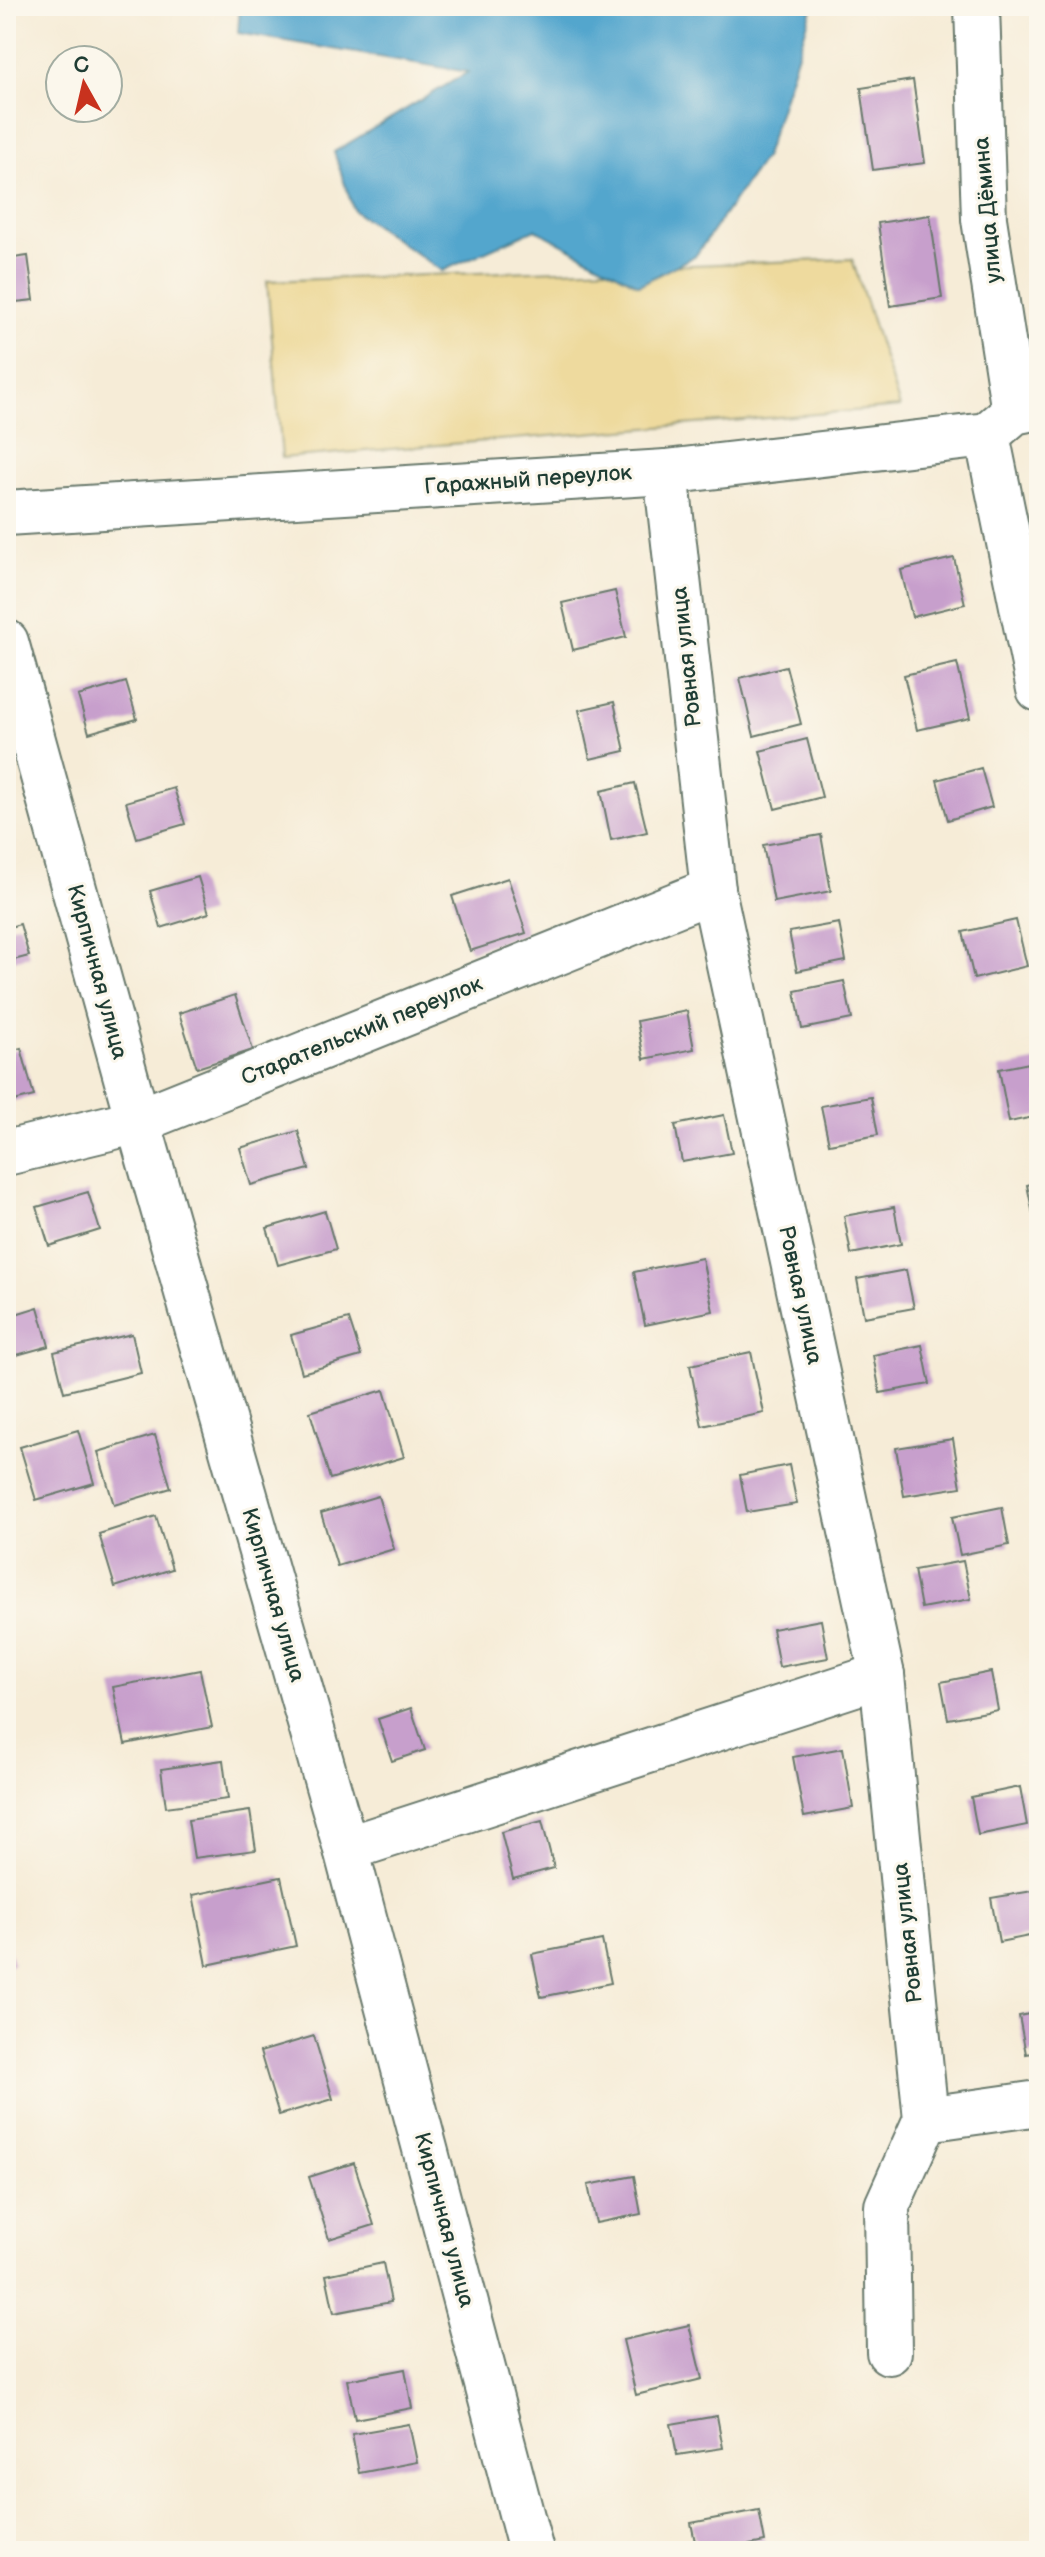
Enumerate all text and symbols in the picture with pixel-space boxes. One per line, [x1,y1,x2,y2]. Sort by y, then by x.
north arrow [44,44,124,124]
text: С [72,51,91,80]
street label: улица Дёмина [968,136,1008,284]
street label: Гаражный переулок [423,459,633,501]
street label: Ровная улица [666,585,708,729]
street label: Кирпичная улица [61,882,133,1062]
street label: Старательский переулок [237,970,487,1092]
street label: Ровная улица [772,1223,828,1367]
street label: Кирпичная улица [235,1505,311,1685]
street label: Ровная улица [887,1861,929,2005]
street label: Кирпичная улица [408,2130,480,2310]

